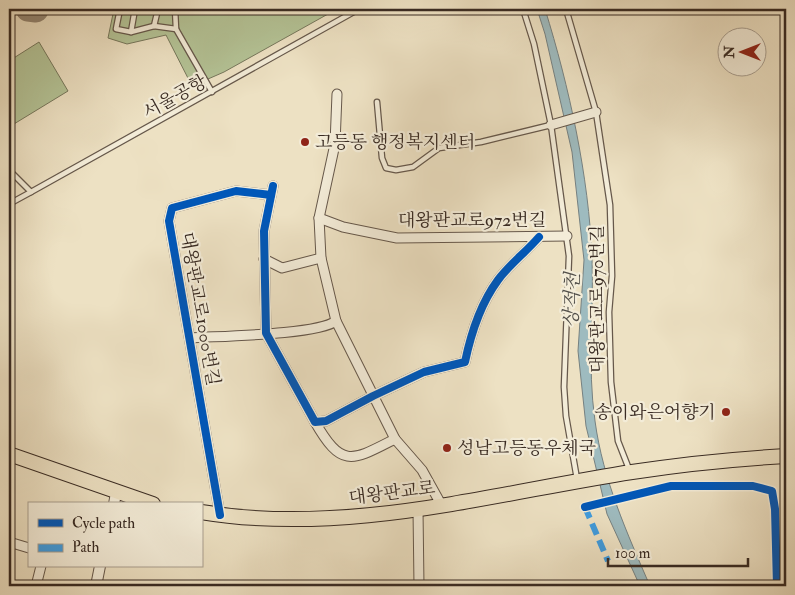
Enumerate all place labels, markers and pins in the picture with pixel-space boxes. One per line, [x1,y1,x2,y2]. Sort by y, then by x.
place label: 고등동 행정복지센터 [315,131,475,154]
marker: 고등동 행정복지센터 [299,136,311,148]
place label: 송이와은어향기 [594,401,716,424]
marker: 송이와은어향기 [720,406,732,418]
place label: 성남고등동우체국 [457,437,596,460]
marker: 성남고등동우체국 [441,442,453,454]

